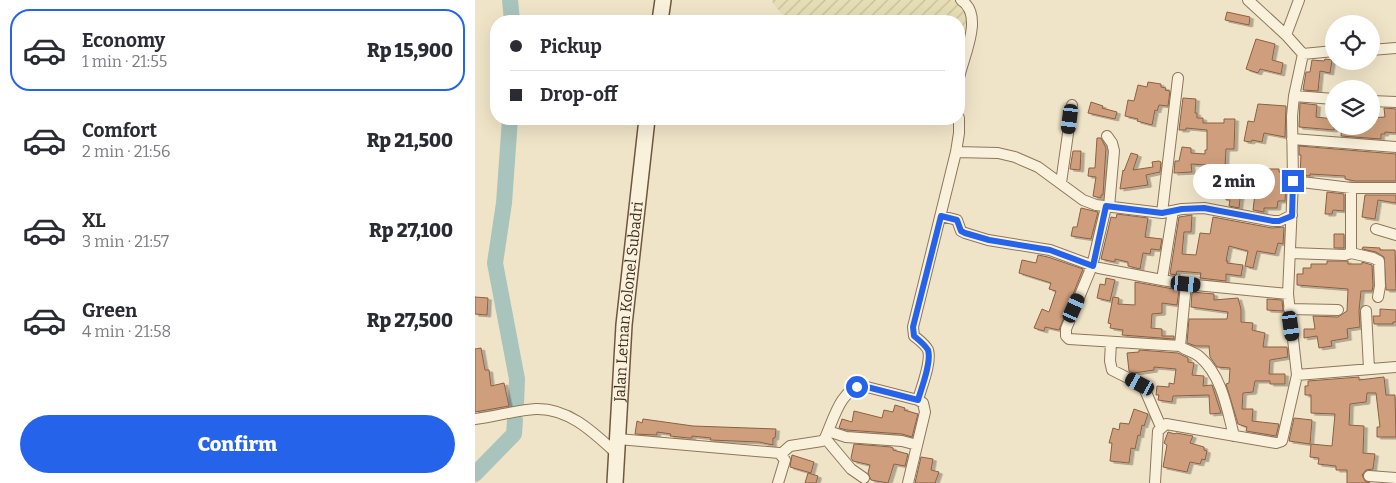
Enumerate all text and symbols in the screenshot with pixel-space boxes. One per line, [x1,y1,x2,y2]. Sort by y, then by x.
map controls [1325,15,1380,135]
button: locate [1325,15,1380,70]
icon: car [22,28,67,73]
text: Economy [82,29,165,52]
text: Pickup [540,35,602,58]
text: Rp 15,900 [367,39,453,62]
text: 1 min · 21:55 [82,52,167,71]
button: layers [1325,80,1380,135]
text: Drop-off [540,83,618,106]
car [1060,103,1079,135]
icon: car [22,118,67,163]
text: Comfort [82,119,157,142]
text: Rp 21,500 [367,129,453,152]
text: 2 min · 21:56 [82,142,170,161]
callout: 2 min [1193,164,1275,198]
route end [1282,170,1304,192]
text: 2 min [1213,172,1255,191]
street label: Jalan Letnan Kolonel Subadri [611,200,647,403]
icon: car [22,208,67,253]
text: XL [82,209,106,232]
text: Rp 27,100 [369,219,453,242]
text: 3 min · 21:57 [82,232,169,251]
car [1170,275,1201,293]
car [1061,291,1086,325]
icon: car [22,298,67,343]
text: Green [82,299,137,322]
text: Rp 27,500 [367,309,453,332]
car [1281,310,1300,342]
text: 4 min · 21:58 [82,322,171,341]
car [1123,370,1156,398]
route start [846,376,868,398]
button: Confirm [20,415,455,473]

